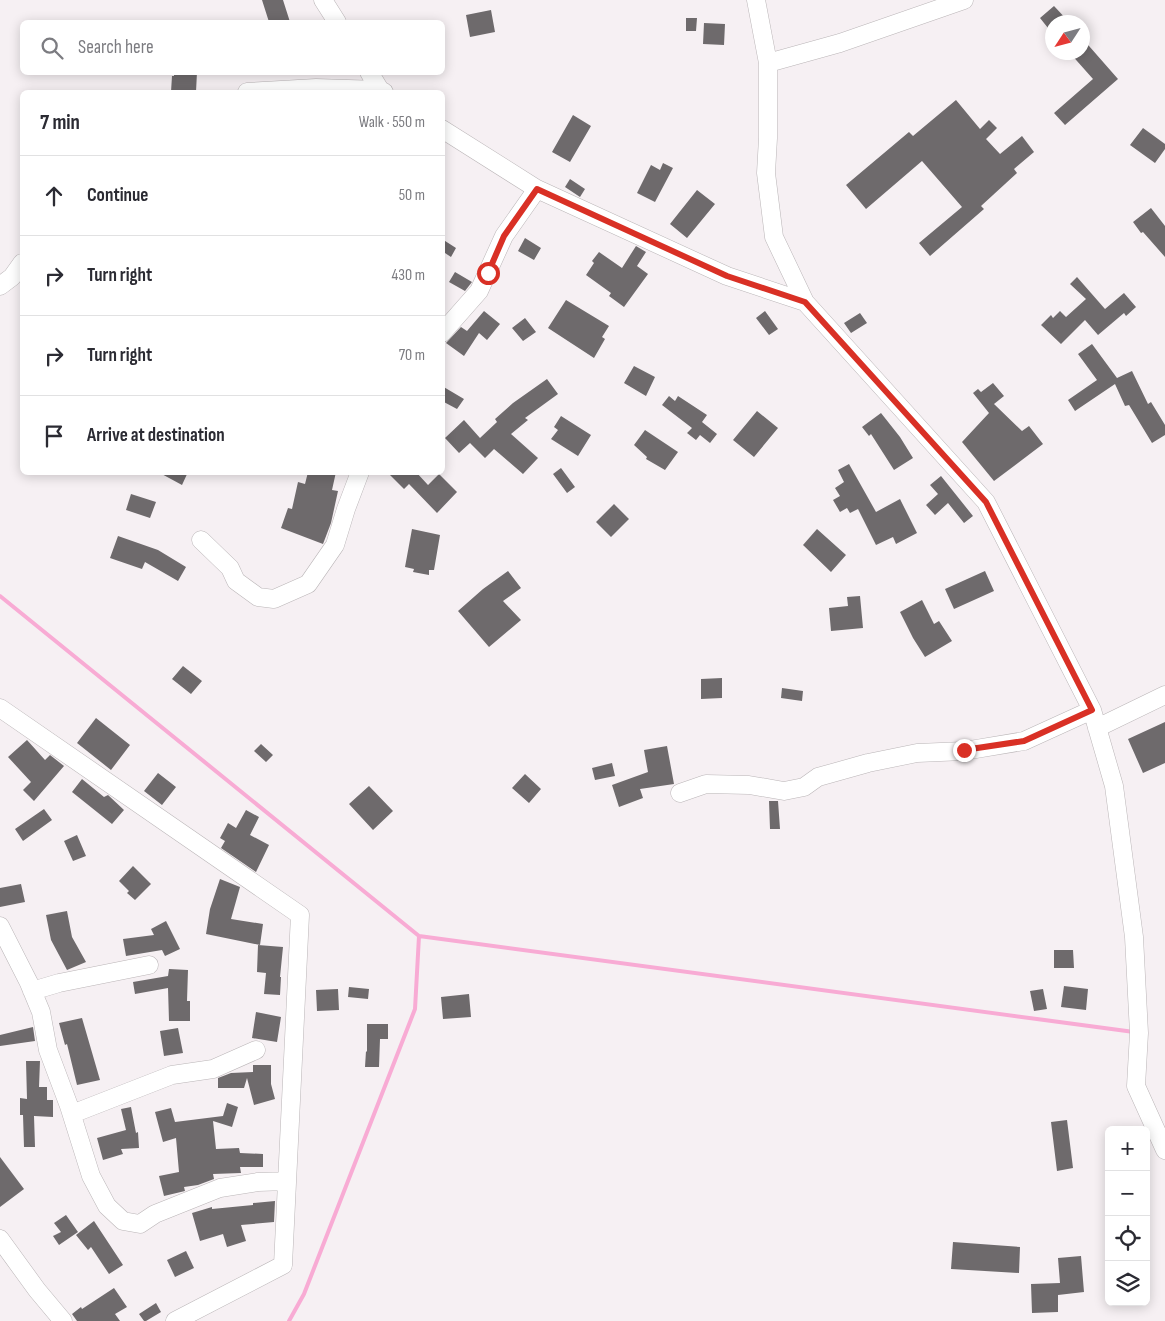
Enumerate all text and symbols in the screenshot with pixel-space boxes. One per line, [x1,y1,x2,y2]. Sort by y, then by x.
north arrow [1045,15,1090,60]
search box [20,20,445,75]
icon: search [38,34,66,62]
text: Search here [78,36,154,59]
text: 7 min [40,110,80,135]
text: Walk · 550 m [359,113,425,132]
icon: ahead [40,182,68,210]
text: Continue [87,184,148,207]
text: 50 m [399,186,425,205]
icon: right [40,262,68,290]
route start [477,262,500,285]
text: Turn right [87,264,152,287]
text: 430 m [392,266,425,285]
icon: right [40,342,68,370]
text: Turn right [87,344,152,367]
text: 70 m [399,346,425,365]
icon: arrive [40,422,68,450]
text: Arrive at destination [87,424,225,447]
route end [953,739,976,762]
map controls [1105,1126,1150,1306]
button: + [1105,1126,1150,1171]
button: − [1105,1171,1150,1216]
button: locate [1105,1216,1150,1261]
button: layers [1105,1261,1150,1306]

